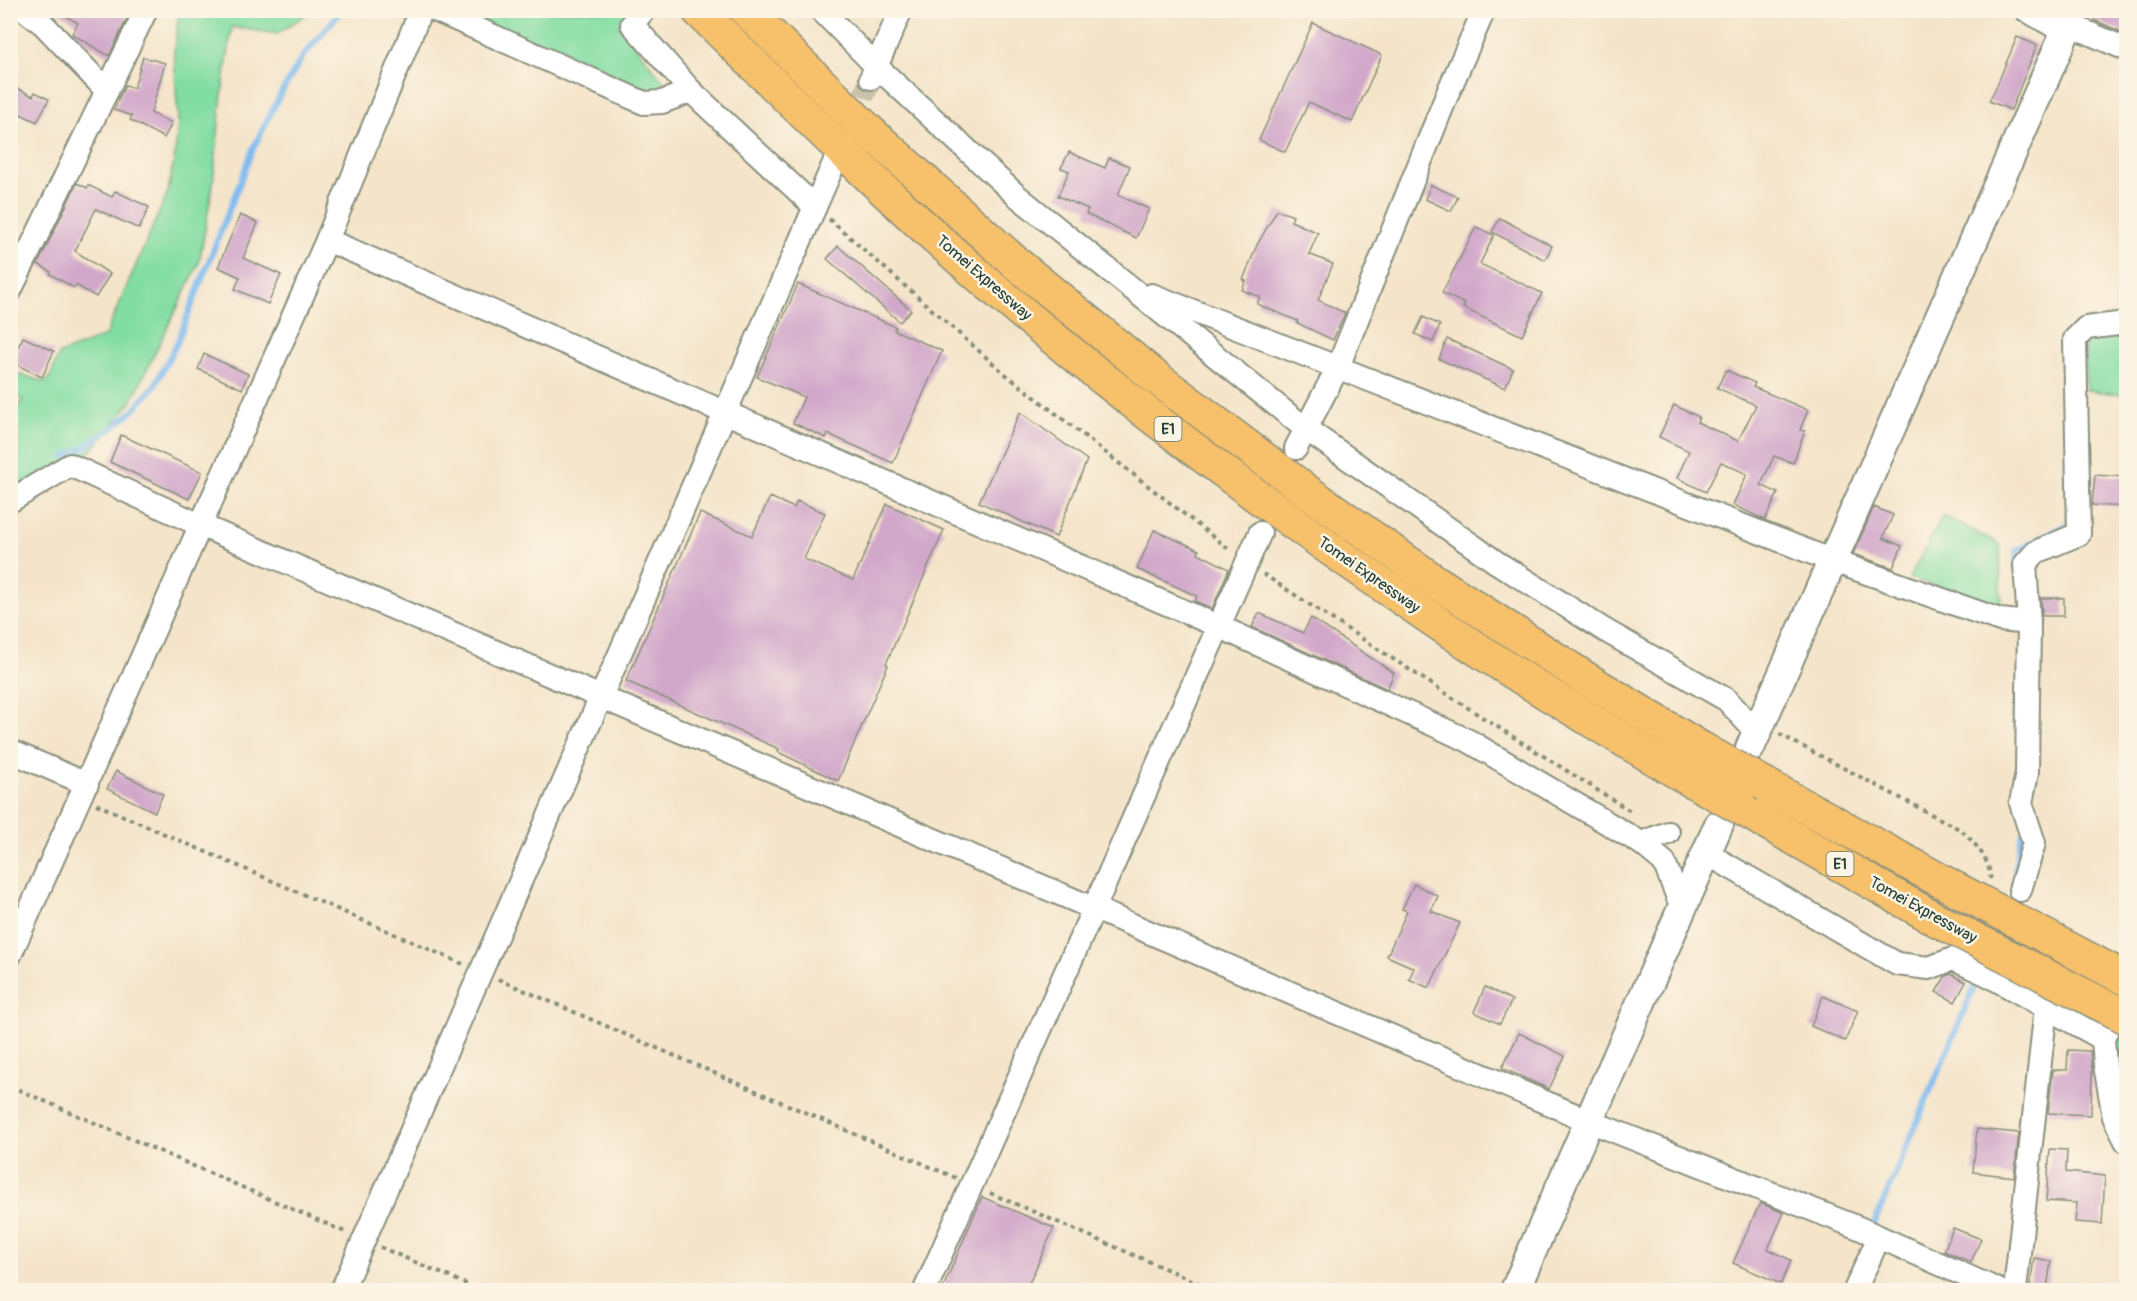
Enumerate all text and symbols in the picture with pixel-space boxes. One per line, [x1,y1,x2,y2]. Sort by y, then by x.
street label: Tomei Expressway [932,231,1036,325]
road number: E1 [1154,417,1182,441]
street label: Tomei Expressway [1314,532,1424,618]
road number: E1 [1826,852,1854,876]
street label: Tomei Expressway [1865,872,1981,948]

